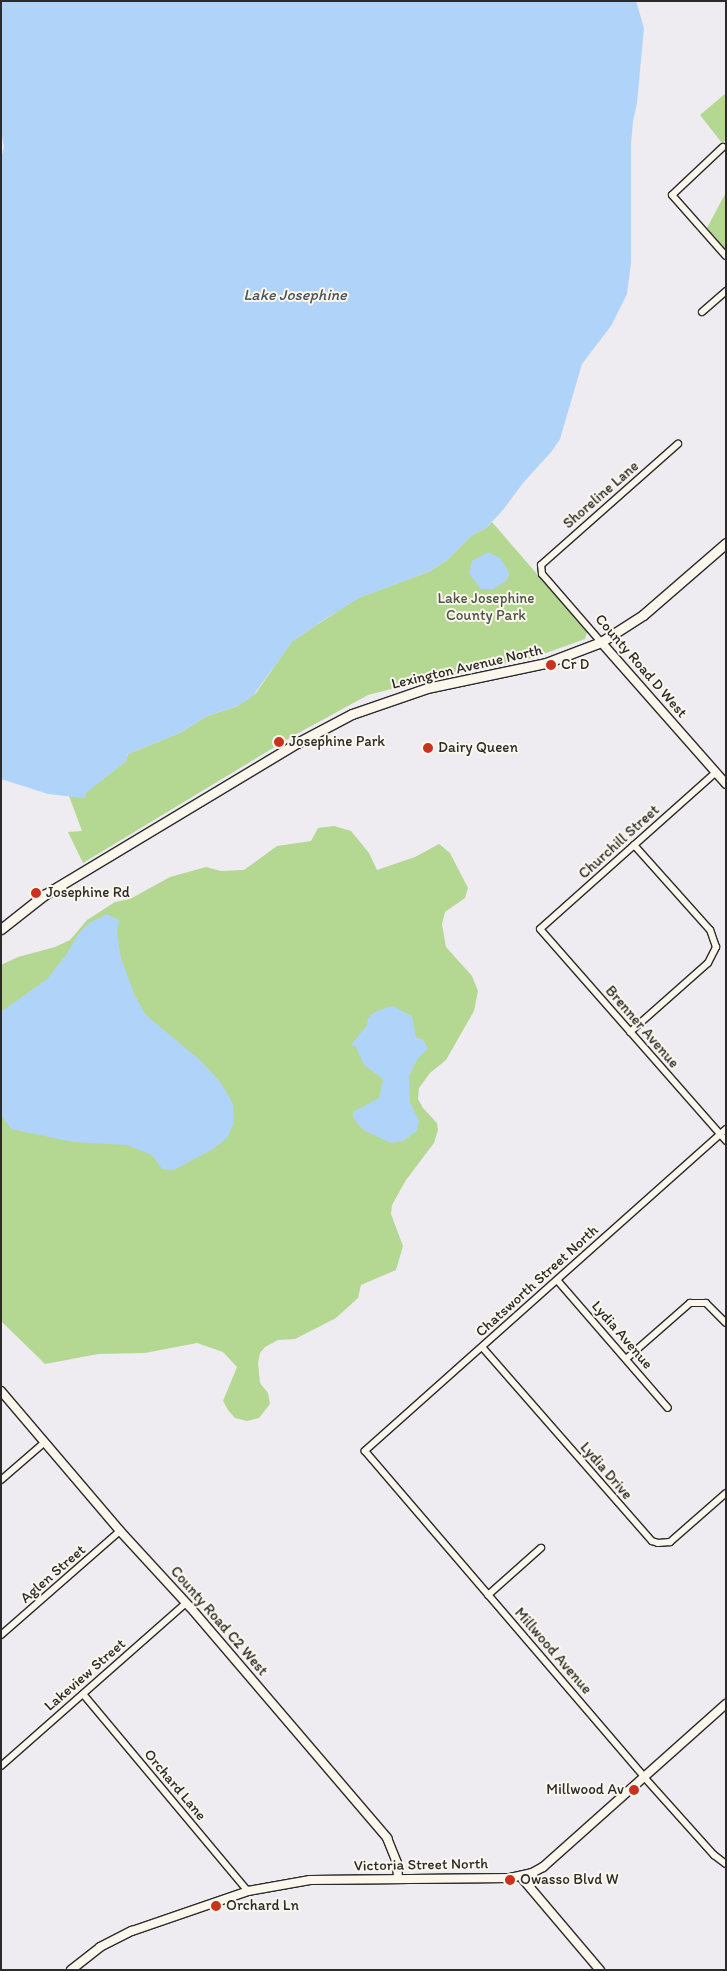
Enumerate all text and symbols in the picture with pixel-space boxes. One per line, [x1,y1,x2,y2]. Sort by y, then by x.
water label: Lake Josephine [243,285,347,305]
street label: Shoreline Lane [559,457,643,533]
park label: Lake Josephine County Park [438,589,534,624]
street label: County Road D West [591,611,691,721]
street label: Lexington Avenue North [390,641,544,693]
place label: Cr D [561,656,590,674]
marker: Cr D [545,659,557,671]
place label: Josephine Park [289,733,385,751]
marker: Josephine Park [273,736,285,748]
place label: Dairy Queen [438,739,518,757]
marker: Dairy Queen [422,742,434,754]
street label: Churchill Street [575,801,663,883]
place label: Josephine Rd [46,884,130,902]
marker: Josephine Rd [30,887,42,899]
street label: Brenner Avenue [602,982,682,1072]
street label: Chatsworth Street North [472,1221,602,1341]
street label: Lydia Avenue [588,1297,656,1373]
street label: Lydia Drive [576,1438,636,1504]
street label: Aglen Street [17,1541,89,1607]
street label: County Road C2 West [167,1563,271,1679]
street label: Millwood Avenue [511,1604,595,1698]
street label: Lakeview Street [41,1635,129,1715]
street label: Orchard Lane [140,1746,210,1824]
place label: Millwood Av [546,1781,624,1799]
marker: Millwood Av [628,1784,640,1796]
street label: Victoria Street North [354,1855,488,1875]
place label: Owasso Blvd W [520,1871,618,1889]
marker: Owasso Blvd W [504,1874,516,1886]
place label: Orchard Ln [226,1897,299,1915]
marker: Orchard Ln [210,1900,222,1912]

